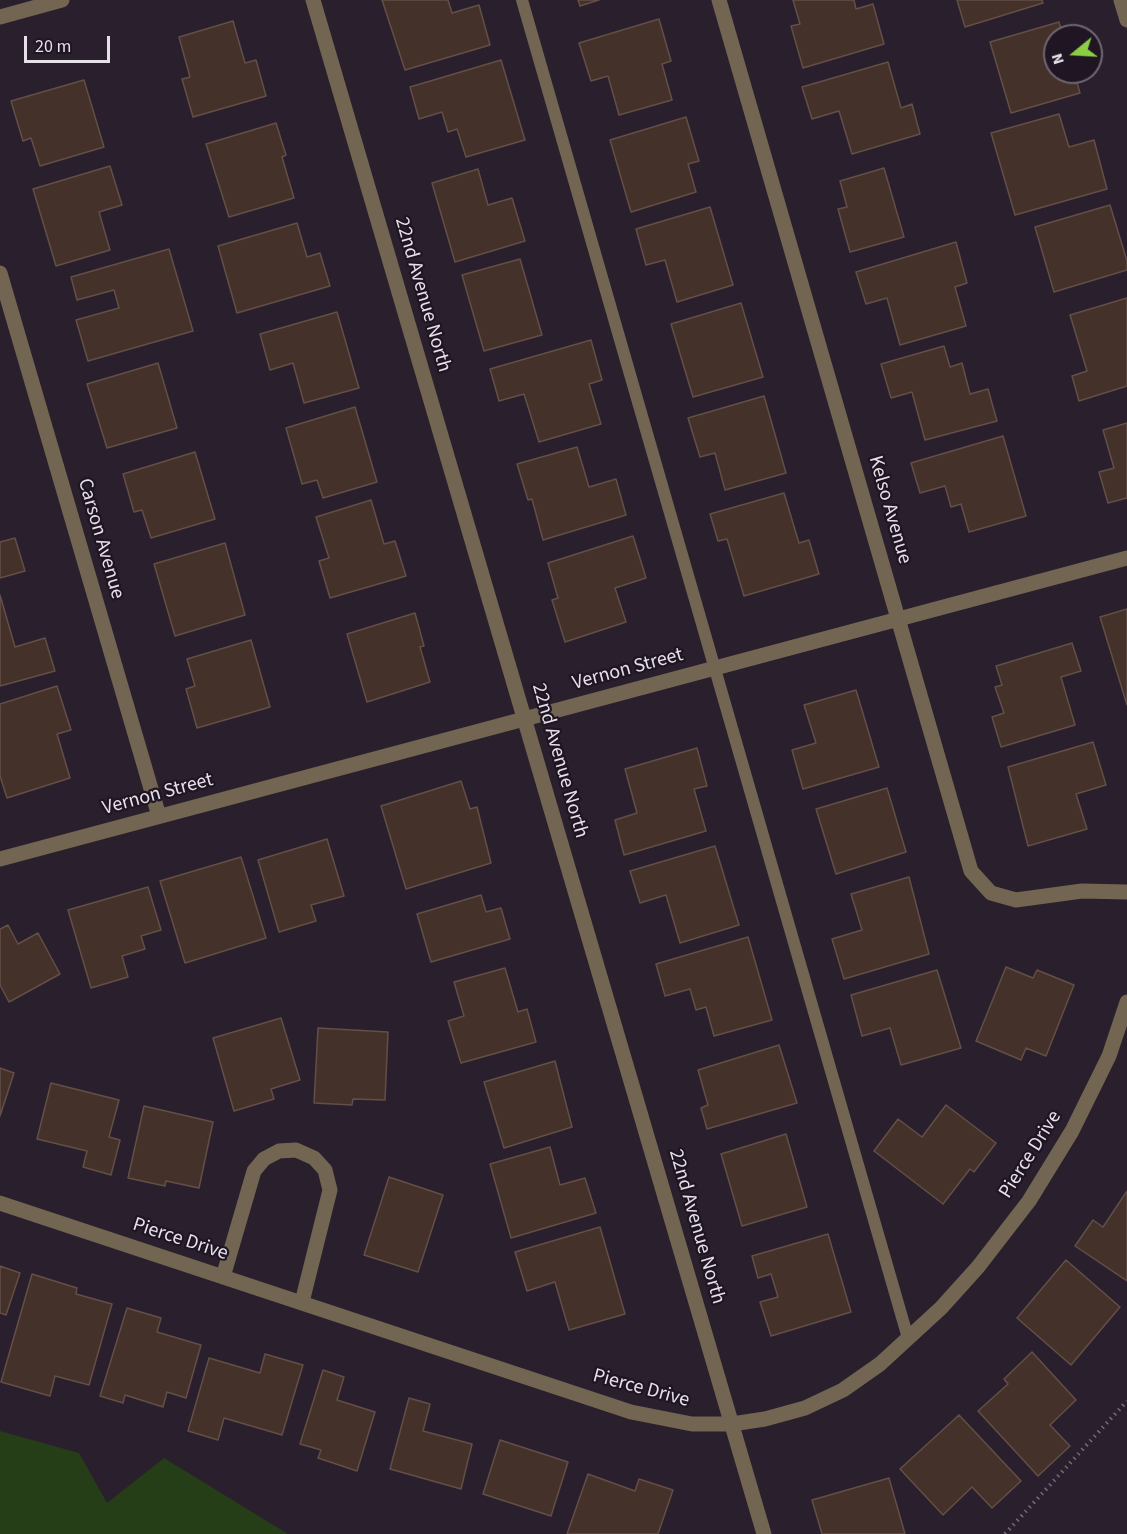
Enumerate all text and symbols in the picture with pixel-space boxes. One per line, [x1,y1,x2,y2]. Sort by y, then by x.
scale bar [27,24,112,62]
north arrow [1043,24,1103,84]
text: 20 m [35,34,71,59]
text: N [1046,50,1070,67]
street label: 22nd Avenue North [388,215,456,375]
street label: Kelso Avenue [862,453,916,567]
street label: Carson Avenue [71,476,129,602]
street label: Vernon Street [570,644,686,696]
street label: 22nd Avenue North [525,681,593,841]
street label: Vernon Street [100,769,216,821]
street label: Pierce Drive [995,1107,1067,1203]
street label: 22nd Avenue North [662,1147,730,1307]
street label: Pierce Drive [129,1213,231,1267]
street label: Pierce Drive [590,1365,692,1413]

